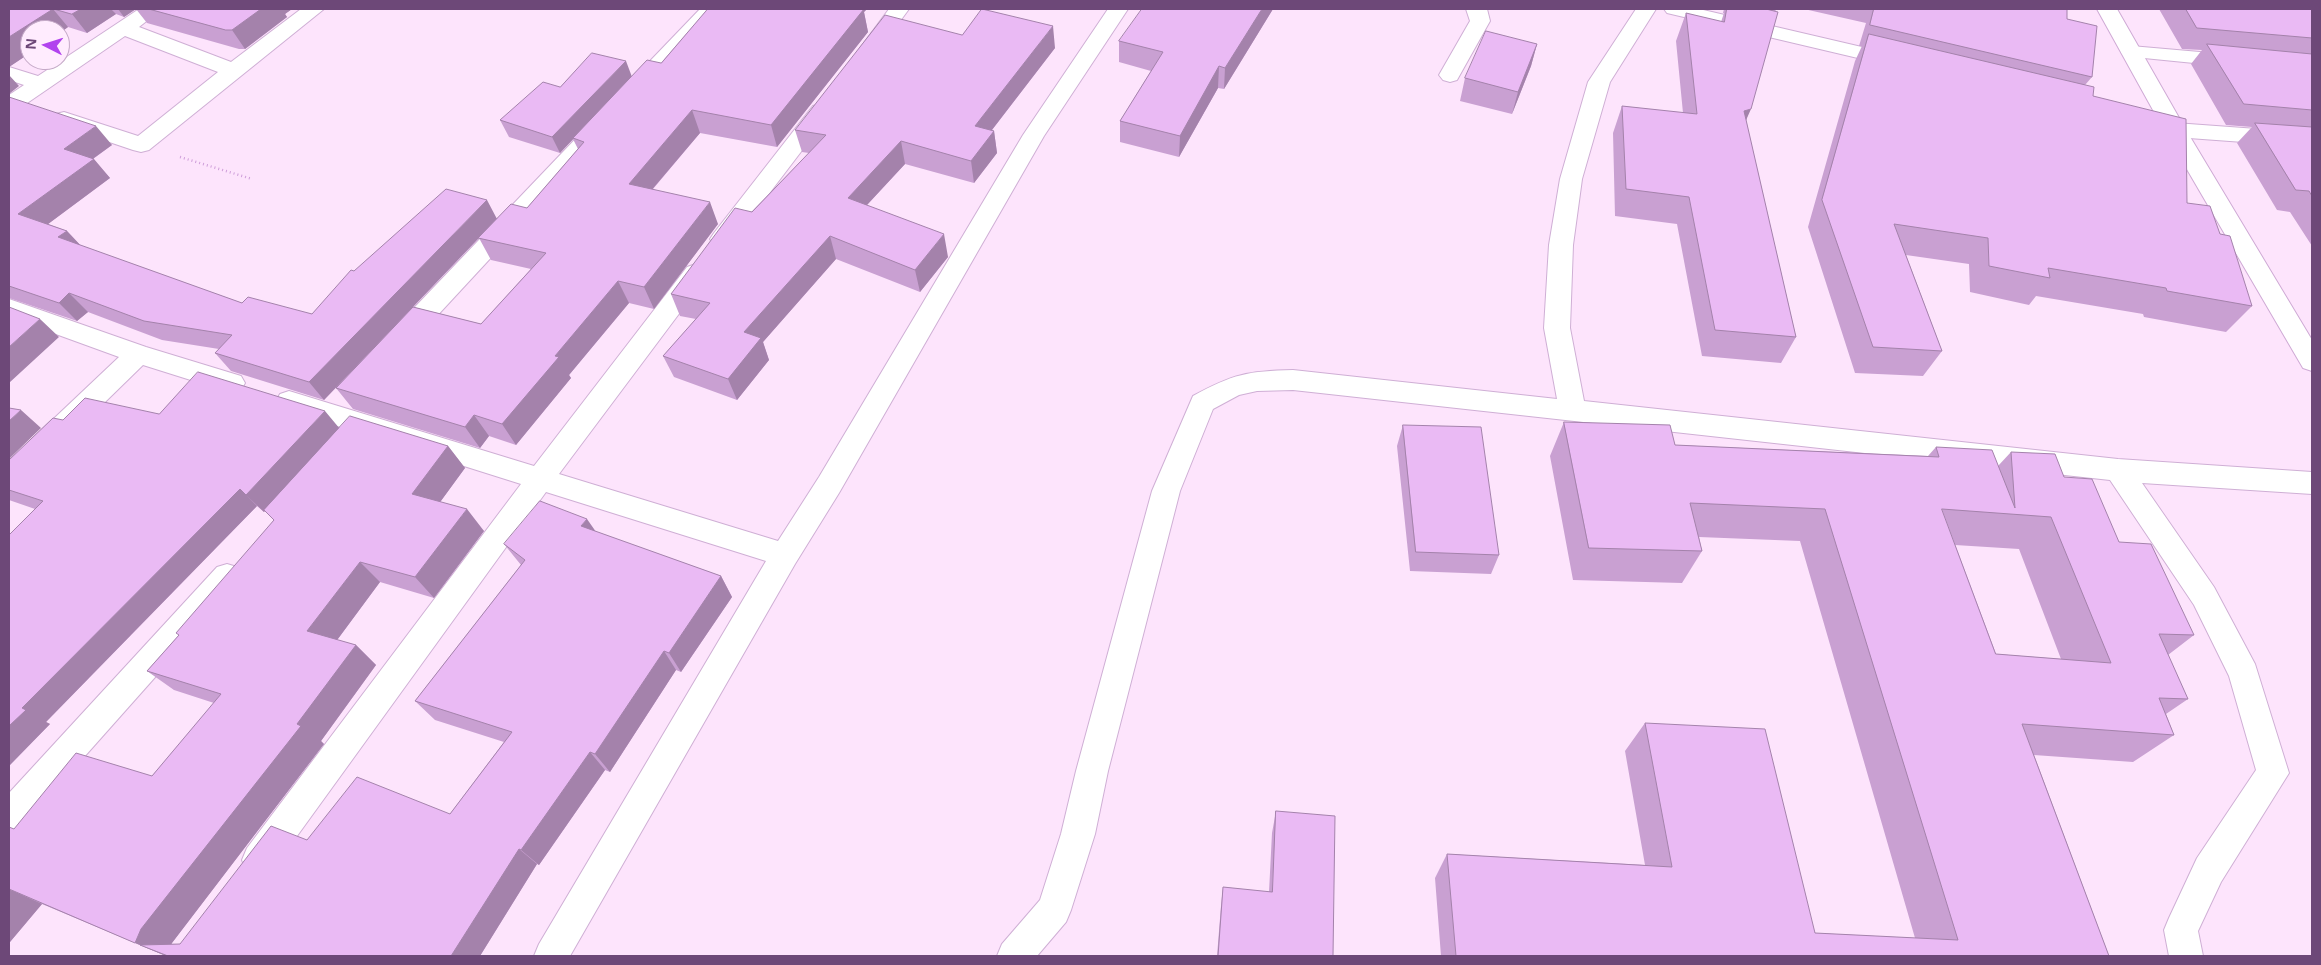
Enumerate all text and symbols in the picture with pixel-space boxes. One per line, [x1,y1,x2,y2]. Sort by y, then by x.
north arrow [20,20,70,70]
text: N [21,37,41,50]

